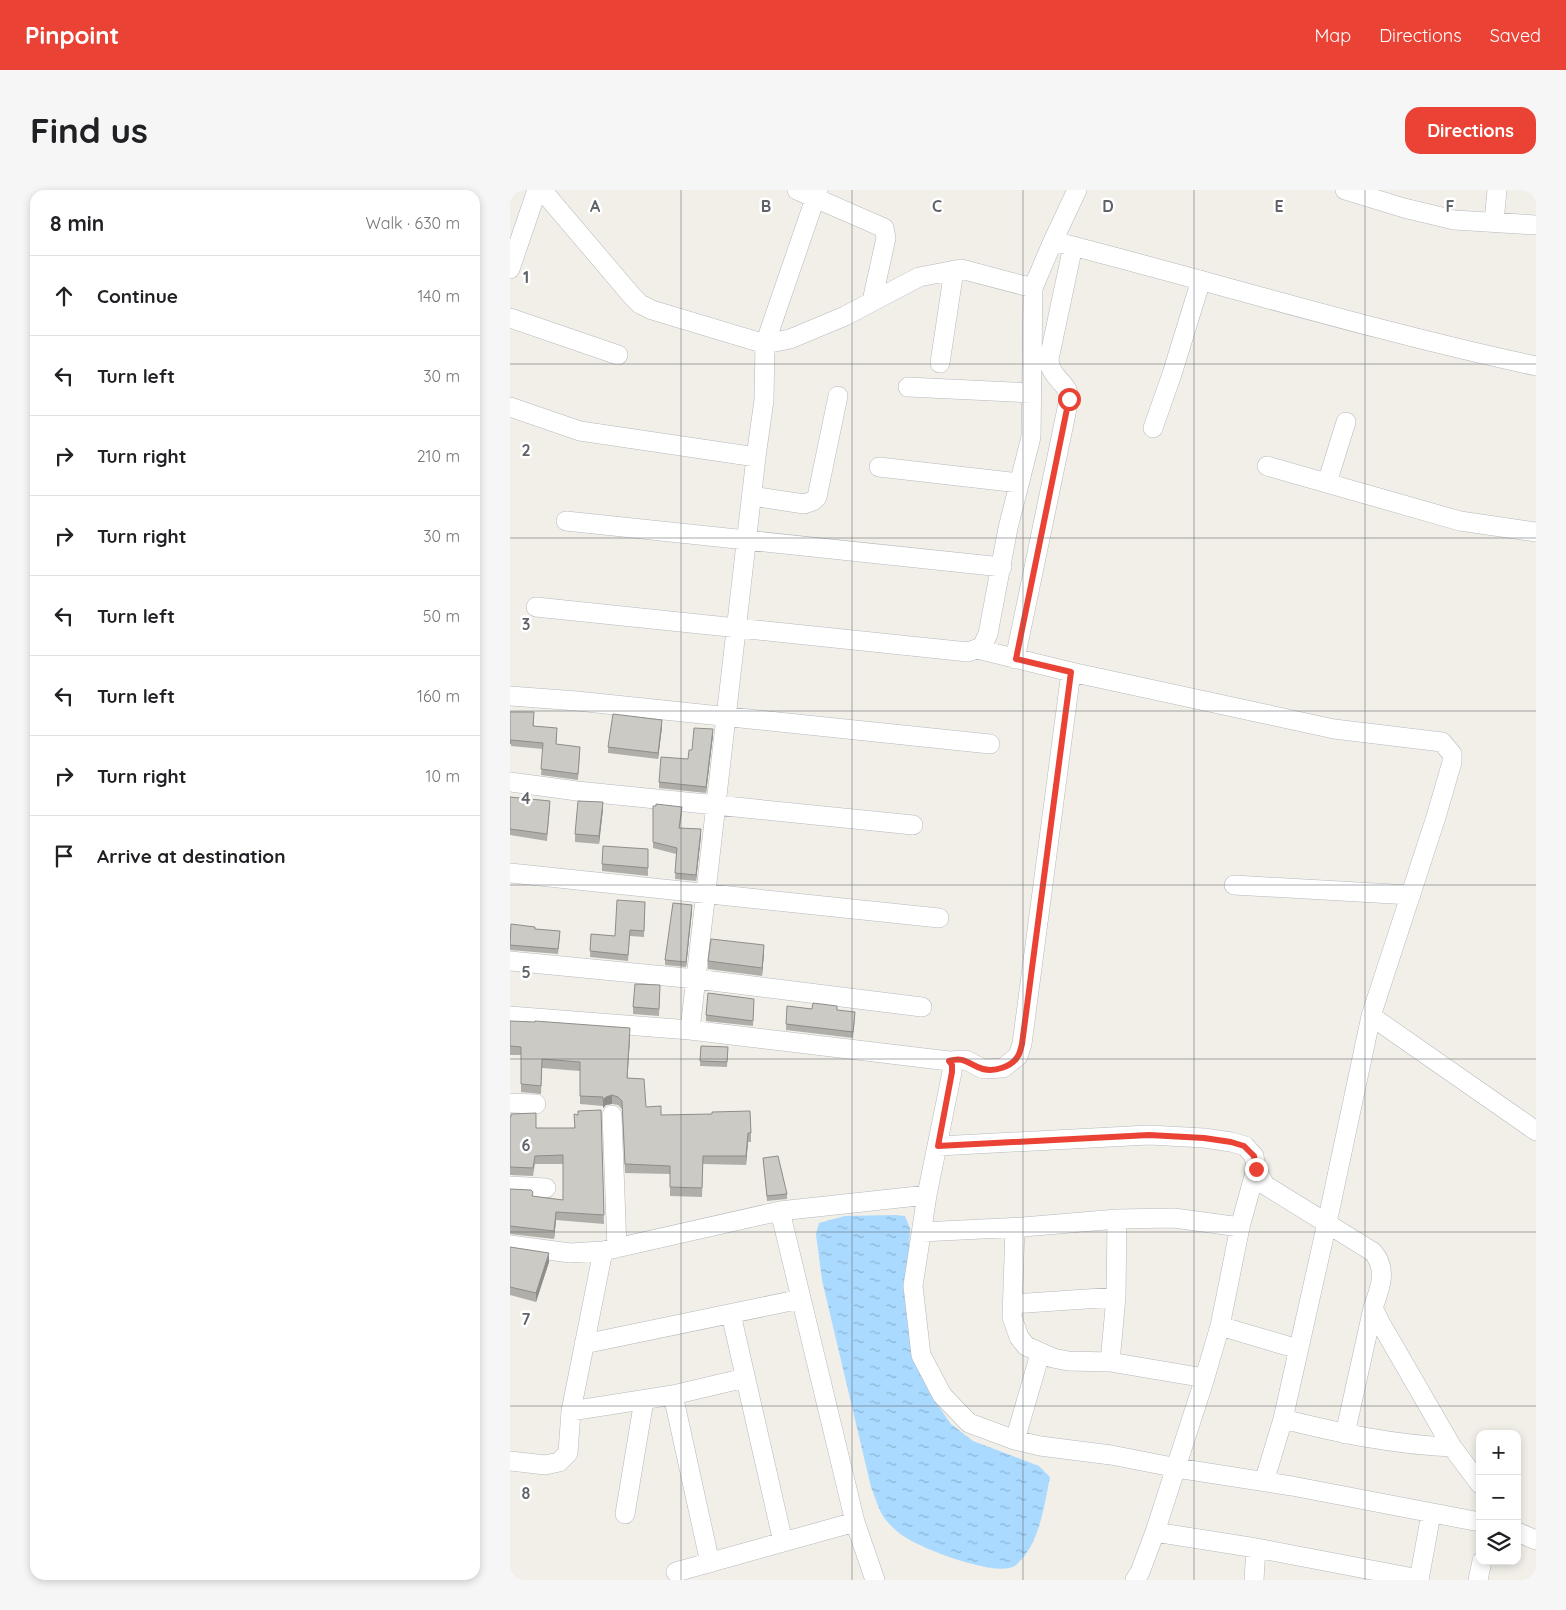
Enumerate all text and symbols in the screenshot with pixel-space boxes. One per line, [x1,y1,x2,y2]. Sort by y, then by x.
text: Pinpoint [25,20,119,50]
text: Map [1314,24,1351,47]
text: Directions [1379,24,1462,47]
text: Saved [1490,24,1541,47]
button: Directions [1405,107,1536,154]
text: Find us [30,108,148,152]
text: A [590,196,601,216]
text: B [761,196,771,216]
text: C [932,196,942,216]
text: D [1102,196,1114,216]
text: E [1274,196,1284,216]
text: F [1446,196,1455,216]
text: 8 min [50,210,104,236]
text: Walk · 630 m [365,213,460,233]
text: 1 [523,267,529,287]
icon: ahead [50,282,78,310]
text: Continue [97,284,178,308]
text: 140 m [417,286,460,306]
icon: left [50,362,78,390]
text: Turn left [97,364,175,388]
text: 30 m [423,366,460,386]
route start [1058,388,1081,411]
text: 2 [521,440,531,460]
icon: right [50,442,78,470]
text: Turn right [97,444,186,468]
text: 210 m [417,446,460,466]
icon: right [50,522,78,550]
text: Turn right [97,524,186,548]
text: 30 m [423,526,460,546]
icon: left [50,602,78,630]
text: Turn left [97,604,175,628]
text: 50 m [423,606,460,626]
text: 3 [522,614,530,634]
icon: left [50,682,78,710]
text: Turn left [97,684,175,708]
text: 160 m [417,686,460,706]
icon: right [50,762,78,790]
text: Turn right [97,764,186,788]
text: 10 m [426,766,460,786]
text: 4 [521,788,531,808]
icon: arrive [50,842,78,870]
text: Arrive at destination [97,844,286,868]
text: 5 [521,962,531,982]
text: 6 [522,1135,531,1155]
route end [1245,1158,1268,1181]
text: 7 [522,1309,531,1329]
map controls [1476,1430,1521,1565]
button: + [1476,1430,1521,1475]
button: − [1476,1475,1521,1520]
text: 8 [522,1483,531,1503]
button: layers [1476,1520,1521,1565]

